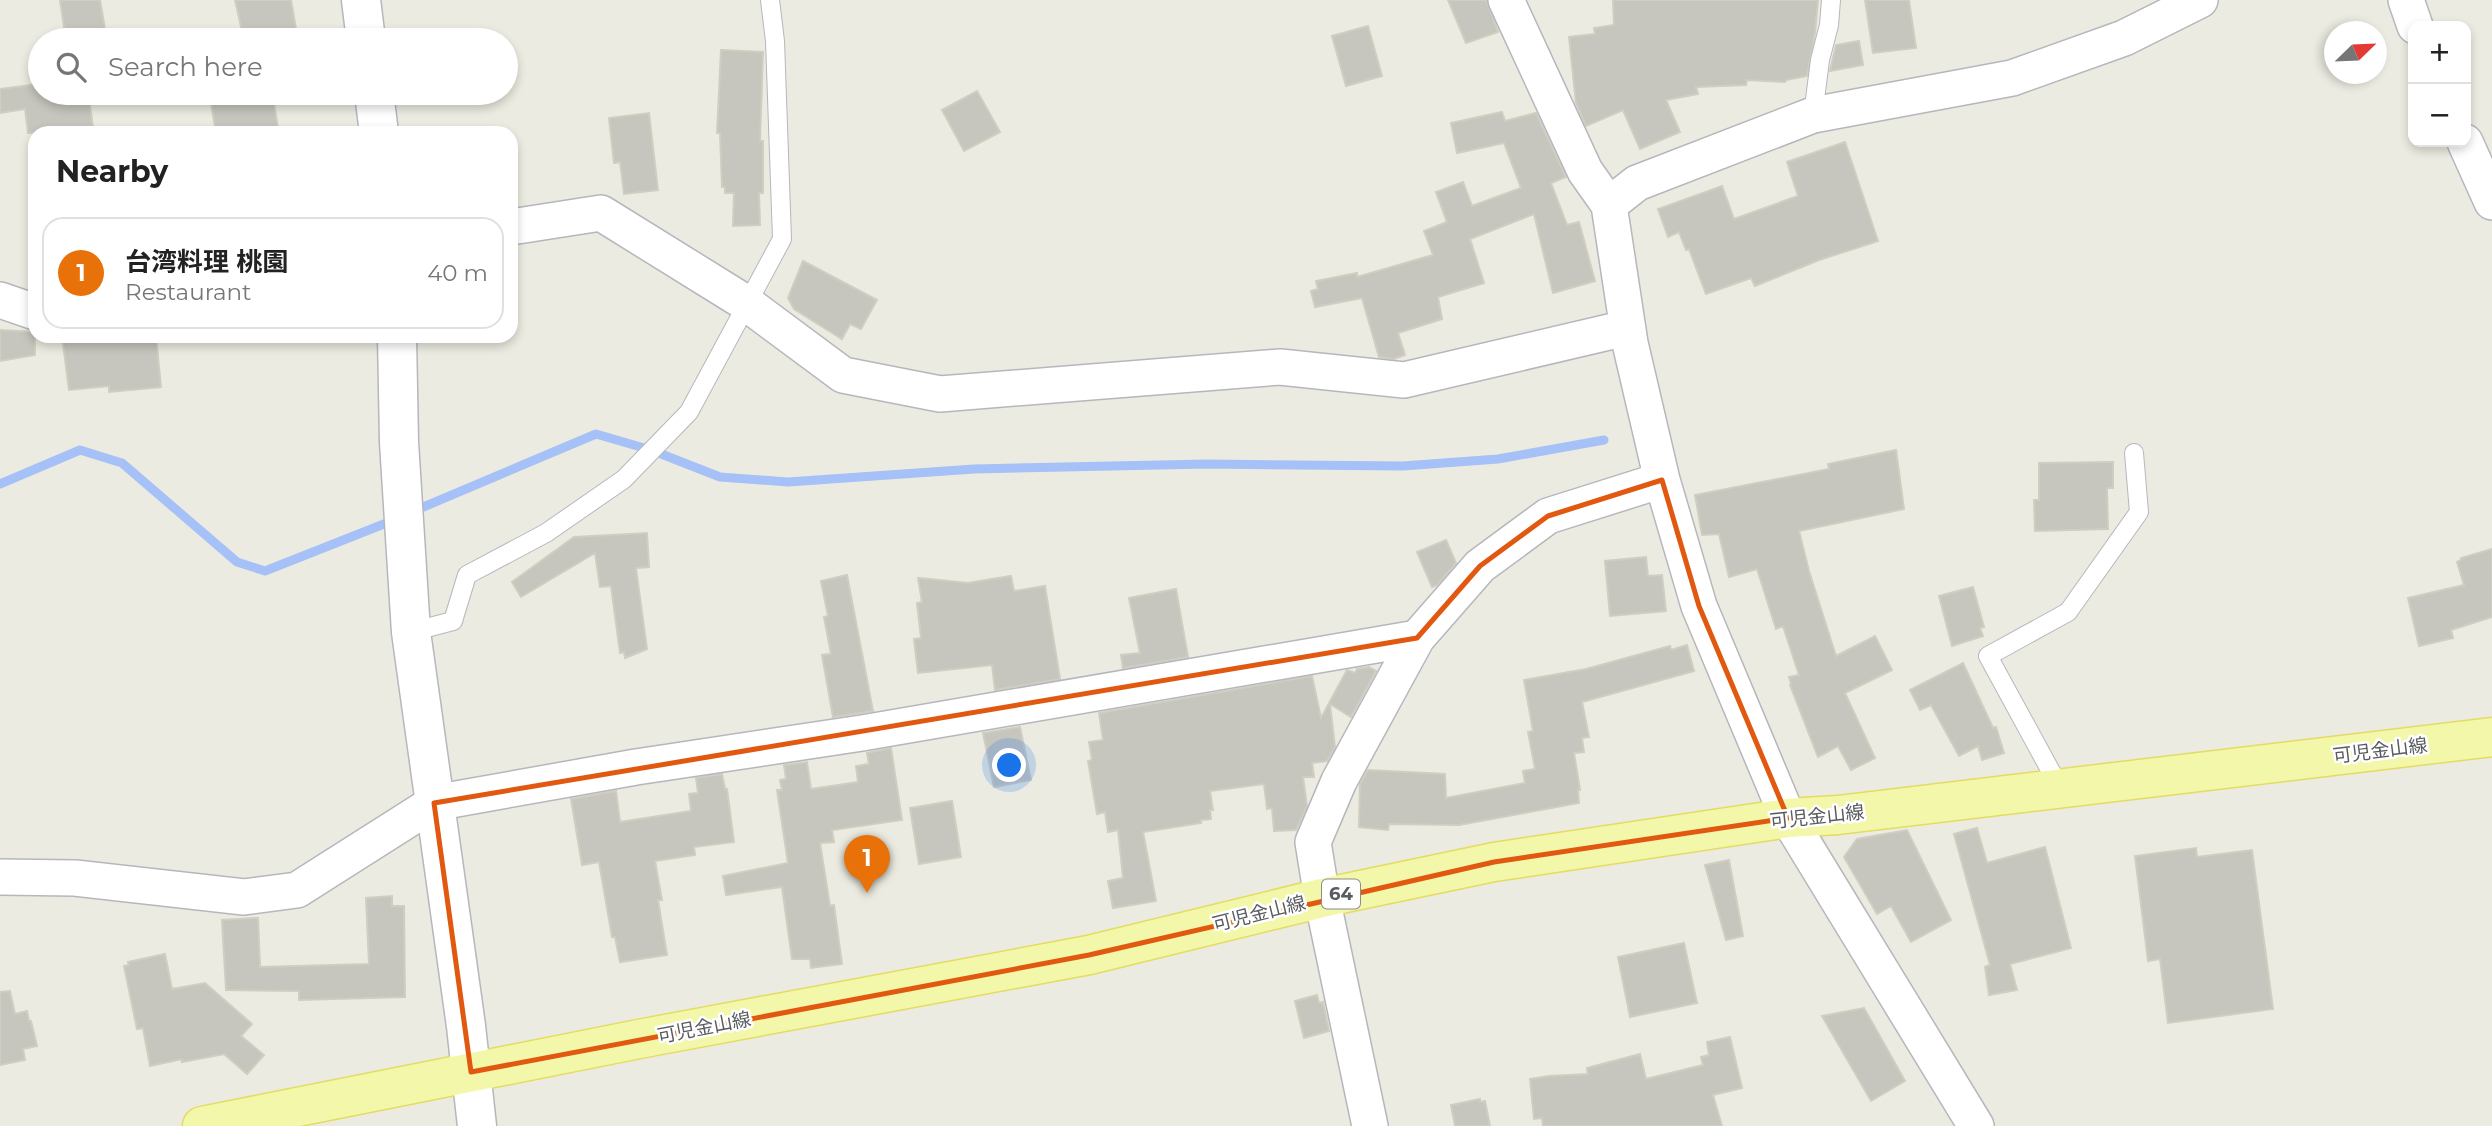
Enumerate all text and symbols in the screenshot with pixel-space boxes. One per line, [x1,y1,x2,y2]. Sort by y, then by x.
north arrow [2324,21,2387,84]
map controls [2408,21,2471,147]
button: + [2408,21,2471,84]
search box [28,28,518,105]
icon: search [52,48,90,86]
text: Search here [108,51,263,83]
button: − [2408,84,2471,147]
text: Nearby [56,153,168,190]
text: 台湾料理 桃園 [125,246,288,278]
text: 1 [76,259,86,287]
text: 40 m [427,259,488,287]
text: Restaurant [125,278,251,306]
street label: 可児金山線 [2332,733,2429,768]
your location [992,748,1026,782]
street label: 可児金山線 [1769,800,1866,833]
pin: 1 [844,835,890,893]
road number: 64 [1322,880,1360,908]
street label: 可児金山線 [1210,891,1308,936]
street label: 可児金山線 [655,1007,753,1048]

